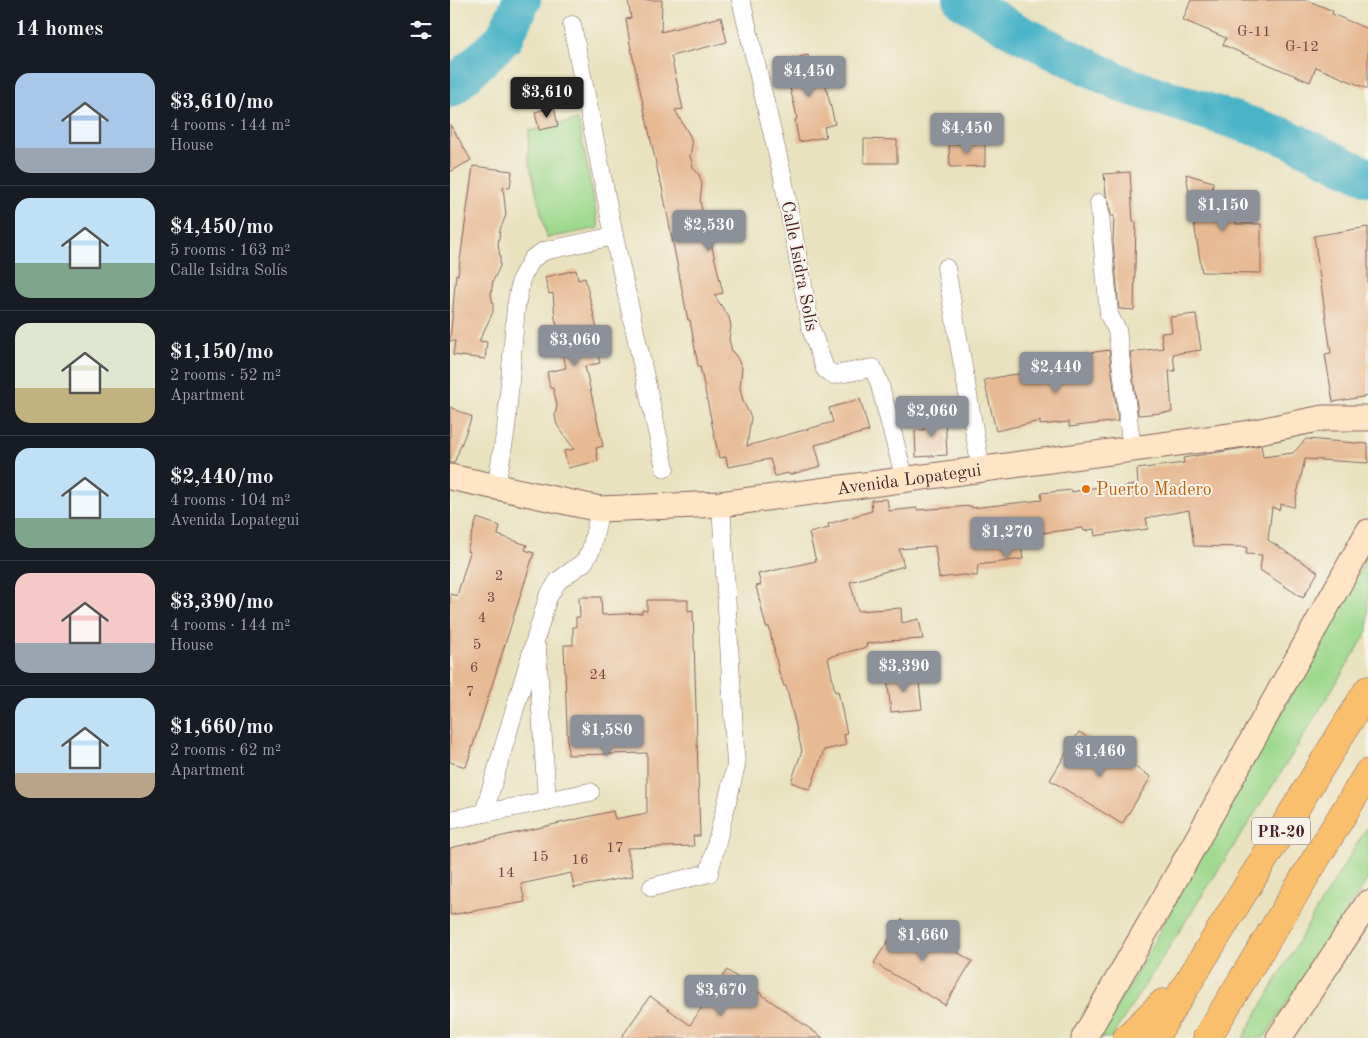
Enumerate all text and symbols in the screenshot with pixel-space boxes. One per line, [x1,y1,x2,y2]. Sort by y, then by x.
icon: filters [407,16,435,44]
text: 14 homes [15,19,103,40]
house number: G-11 [1237,25,1271,40]
house number: G-12 [1285,40,1319,55]
pin: $4,450 [768,56,850,98]
text: $4,450 [784,64,834,80]
pin: $3,610 [506,76,588,119]
text: $3,610 [522,85,572,101]
text: $3,610/mo [170,92,274,113]
icon: home [55,93,115,153]
pin: $4,450 [926,112,1008,155]
text: 4 rooms · 144 m² [170,118,290,134]
text: $4,450 [942,121,992,137]
text: House [170,138,213,154]
pin: $1,150 [1182,190,1264,232]
text: $1,150 [1198,198,1248,214]
street label: Calle Isidra Solís [778,200,820,333]
pin: $2,530 [668,210,750,252]
text: $4,450/mo [170,217,274,238]
icon: home [55,218,115,278]
text: $2,530 [684,218,734,234]
text: 5 rooms · 163 m² [170,243,290,259]
text: Calle Isidra Solís [170,263,287,279]
pin: $3,060 [534,324,616,367]
text: $3,060 [550,333,600,349]
text: $1,150/mo [170,342,274,363]
icon: home [55,343,115,403]
pin: $2,440 [1015,352,1097,394]
text: $2,440 [1031,360,1081,376]
text: 2 rooms · 52 m² [170,368,281,384]
text: Apartment [170,388,245,404]
pin: $2,060 [891,396,973,438]
text: $2,060 [907,404,957,420]
street label: Avenida Lopategui [836,461,982,498]
text: $2,440/mo [170,467,274,488]
icon: home [55,468,115,528]
place label: Puerto Madero [1096,481,1212,499]
marker: Puerto Madero [1080,483,1092,495]
text: 4 rooms · 104 m² [170,493,290,509]
text: Avenida Lopategui [170,513,299,529]
pin: $1,270 [966,516,1048,559]
text: $1,270 [982,525,1032,541]
house number: 2 [495,569,503,584]
house number: 3 [487,591,495,606]
text: $3,390/mo [170,592,274,613]
icon: home [55,593,115,653]
house number: 4 [478,611,486,626]
text: 4 rooms · 144 m² [170,618,290,634]
text: House [170,638,213,654]
house number: 5 [473,638,481,653]
pin: $3,390 [863,650,945,693]
text: $3,390 [879,659,929,675]
house number: 6 [470,661,478,676]
house number: 24 [589,668,607,683]
house number: 7 [466,685,474,700]
pin: $1,580 [566,714,648,757]
text: $1,660/mo [170,717,274,738]
icon: home [55,718,115,778]
text: $1,580 [582,723,632,739]
pin: $1,460 [1059,736,1141,778]
text: 2 rooms · 62 m² [170,743,281,759]
text: $1,460 [1075,744,1125,760]
text: Apartment [170,763,245,779]
road number: PR-20 [1252,818,1310,844]
house number: 17 [606,841,624,856]
house number: 15 [531,850,549,865]
house number: 16 [571,853,589,868]
house number: 14 [497,866,515,881]
pin: $1,660 [882,920,964,962]
text: $1,660 [898,928,948,944]
pin: $3,670 [680,974,762,1017]
text: $3,670 [696,983,746,999]

